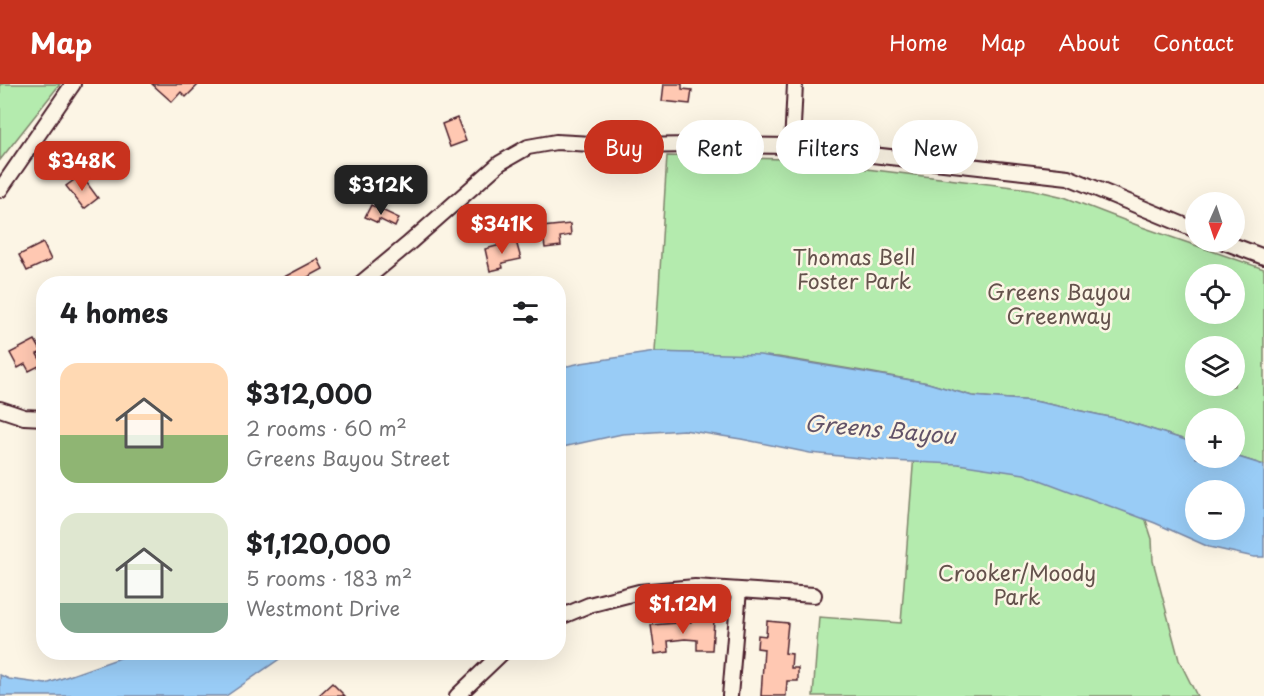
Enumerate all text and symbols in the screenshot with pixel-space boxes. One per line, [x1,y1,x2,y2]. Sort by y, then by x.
text: Map [30,21,92,64]
text: Home [889,26,948,58]
text: Map [981,26,1026,58]
text: About [1059,26,1120,58]
text: Contact [1153,26,1234,58]
chip: Buy [584,120,664,174]
chip: Rent [676,120,764,174]
chip: Filters [776,120,880,174]
chip: New [892,120,978,174]
pin: $348K [40,141,124,192]
text: $348K [48,145,116,175]
pin: $312K [339,165,423,216]
text: $312K [348,169,414,199]
north arrow [1185,192,1245,252]
map controls [1185,192,1245,540]
pin: $341K [460,204,544,255]
text: $341K [471,208,533,238]
park label: Thomas Bell Foster Park [793,240,915,296]
button: locate [1185,264,1245,324]
park label: Greens Bayou Greenway [987,275,1131,331]
text: 4 homes [60,293,168,332]
icon: filters [509,296,542,329]
button: layers [1185,336,1245,396]
text: $312,000 [246,374,372,413]
icon: home [108,387,180,459]
water label: Greens Bayou [803,405,959,451]
button: + [1185,408,1245,468]
text: 2 rooms · 60 m² [246,413,407,443]
text: Greens Bayou Street [246,443,450,473]
button: − [1185,480,1245,540]
text: $1,120,000 [246,524,391,563]
icon: home [108,537,180,609]
park label: Crooker/Moody Park [938,556,1096,612]
text: 5 rooms · 183 m² [246,563,412,593]
pin: $1.12M [634,584,732,635]
text: $1.12M [649,588,717,618]
text: Westmont Drive [246,593,400,623]

